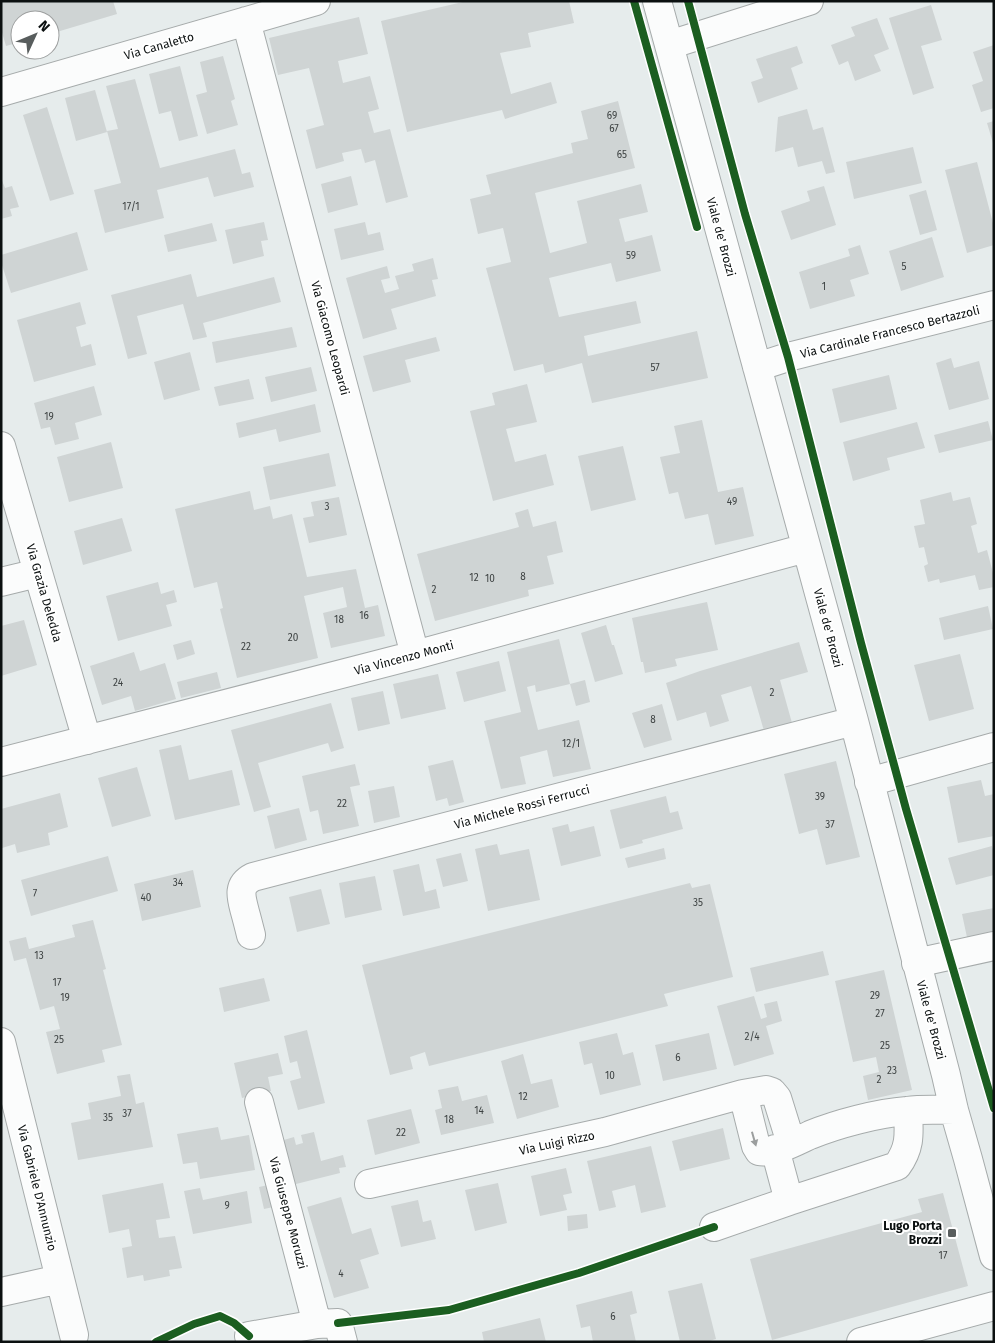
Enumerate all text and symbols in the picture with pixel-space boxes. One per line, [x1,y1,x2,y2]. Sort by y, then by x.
north arrow [10,10,60,60]
text: N [35,17,53,36]
street label: Via Canaletto [123,29,195,63]
house number: 69 [607,110,617,122]
house number: 67 [609,123,619,135]
house number: 65 [617,149,627,161]
street label: Viale de' Brozzi [704,196,738,278]
house number: 17/1 [122,201,140,213]
house number: 59 [626,250,636,262]
house number: 5 [901,261,907,273]
street label: Via Giacomo Leopardi [308,279,352,397]
house number: 1 [822,281,826,293]
street label: Via Cardinale Francesco Bertazzoli [799,303,981,361]
house number: 57 [650,362,660,374]
house number: 19 [44,411,54,423]
house number: 49 [727,496,737,508]
house number: 3 [325,501,330,513]
street label: Via Grazia Deledda [23,542,65,644]
house number: 8 [520,571,526,583]
house number: 12 [469,572,479,584]
house number: 10 [485,573,495,585]
house number: 2 [432,584,437,596]
street label: Viale de' Brozzi [811,587,845,669]
house number: 16 [359,610,369,622]
house number: 18 [334,614,344,626]
house number: 20 [288,632,299,644]
street label: Via Vincenzo Monti [353,638,455,678]
house number: 22 [241,641,251,653]
house number: 24 [113,677,124,689]
house number: 2 [770,687,775,699]
house number: 8 [650,714,656,726]
house number: 12/1 [562,738,580,750]
street label: Via Michele Rossi Ferrucci [453,782,591,832]
house number: 39 [815,791,825,803]
house number: 22 [337,798,347,810]
house number: 37 [825,819,835,831]
house number: 34 [173,877,184,889]
house number: 7 [33,888,38,900]
house number: 40 [141,892,152,904]
house number: 35 [693,897,703,909]
house number: 13 [34,950,44,962]
house number: 17 [53,977,62,989]
street label: Viale de' Brozzi [914,979,948,1061]
house number: 29 [870,990,880,1002]
house number: 19 [60,992,70,1004]
house number: 27 [875,1008,885,1020]
house number: 2/4 [745,1031,760,1043]
house number: 25 [54,1034,64,1046]
house number: 25 [880,1040,890,1052]
house number: 6 [675,1052,681,1064]
house number: 23 [887,1065,897,1077]
house number: 10 [605,1070,615,1082]
house number: 2 [877,1074,882,1086]
house number: 12 [518,1091,528,1103]
house number: 14 [474,1105,485,1117]
house number: 37 [122,1108,132,1120]
house number: 35 [103,1112,113,1124]
house number: 18 [444,1114,454,1126]
street label: Via Gabriele D'Annunzio [15,1124,59,1252]
house number: 22 [396,1127,406,1139]
street label: Via Luigi Rizzo [518,1128,596,1158]
one-way arrow [751,1132,759,1147]
street label: Via Giuseppe Moruzzi [266,1155,310,1271]
house number: 9 [224,1200,230,1212]
place label: Lugo Porta Brozzi [883,1219,942,1247]
marker: Lugo Porta Brozzi [946,1227,958,1239]
house number: 17 [939,1250,948,1262]
house number: 4 [338,1268,344,1280]
house number: 6 [610,1311,616,1323]

